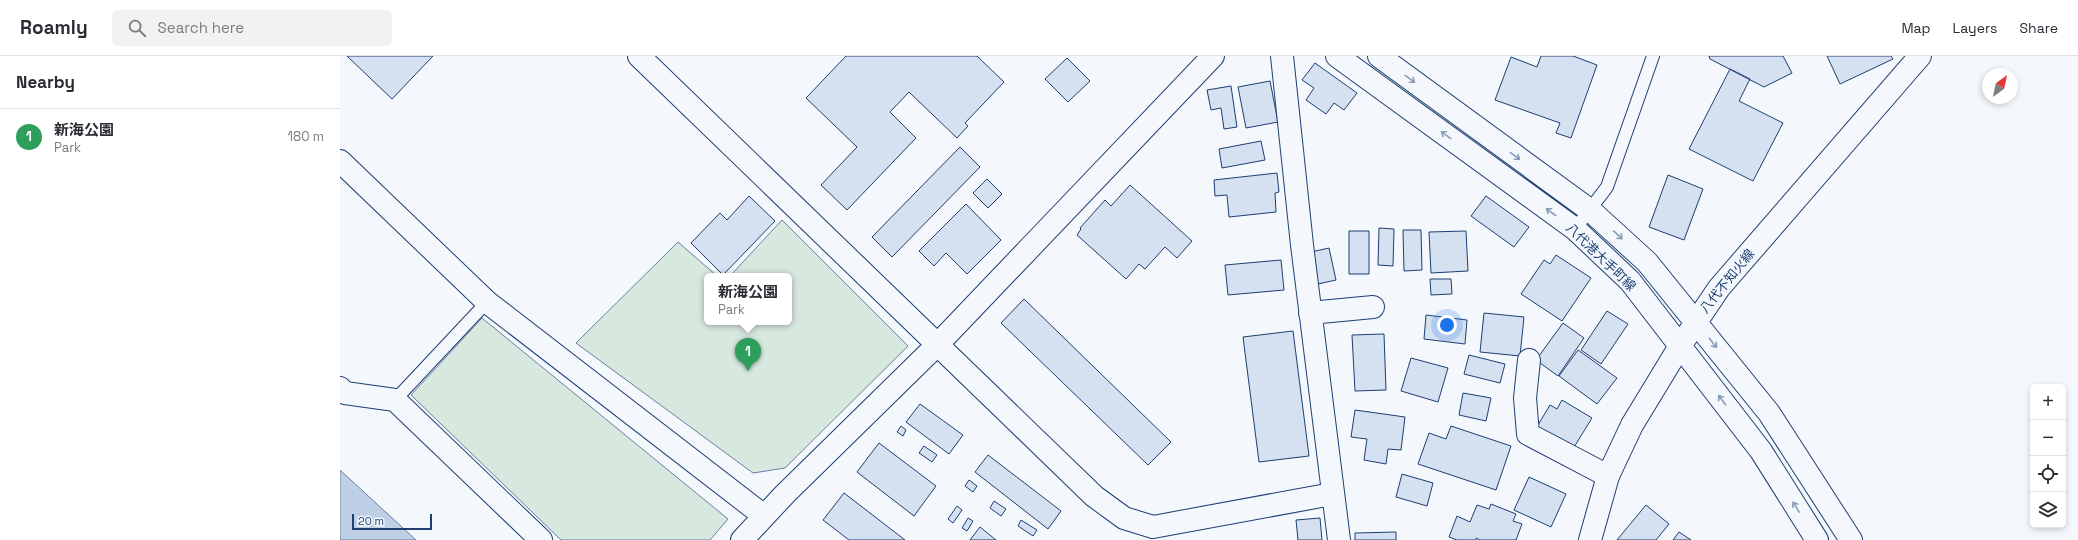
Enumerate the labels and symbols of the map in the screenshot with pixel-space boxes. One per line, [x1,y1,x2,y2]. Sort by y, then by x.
north arrow [1982,68,2018,104]
one-way arrow [1404,75,1415,83]
one-way arrow [1440,131,1451,139]
one-way arrow [1510,152,1521,160]
one-way arrow [1545,208,1556,216]
street label: 八代港大手町線 [1562,219,1640,295]
one-way arrow [1612,231,1623,240]
street label: 八代不知火線 [1696,245,1758,317]
your location [1437,315,1457,335]
one-way arrow [1709,337,1717,348]
pin: 1 [735,338,761,371]
one-way arrow [1718,395,1726,406]
one-way arrow [1792,502,1800,513]
scale bar [352,512,432,531]

